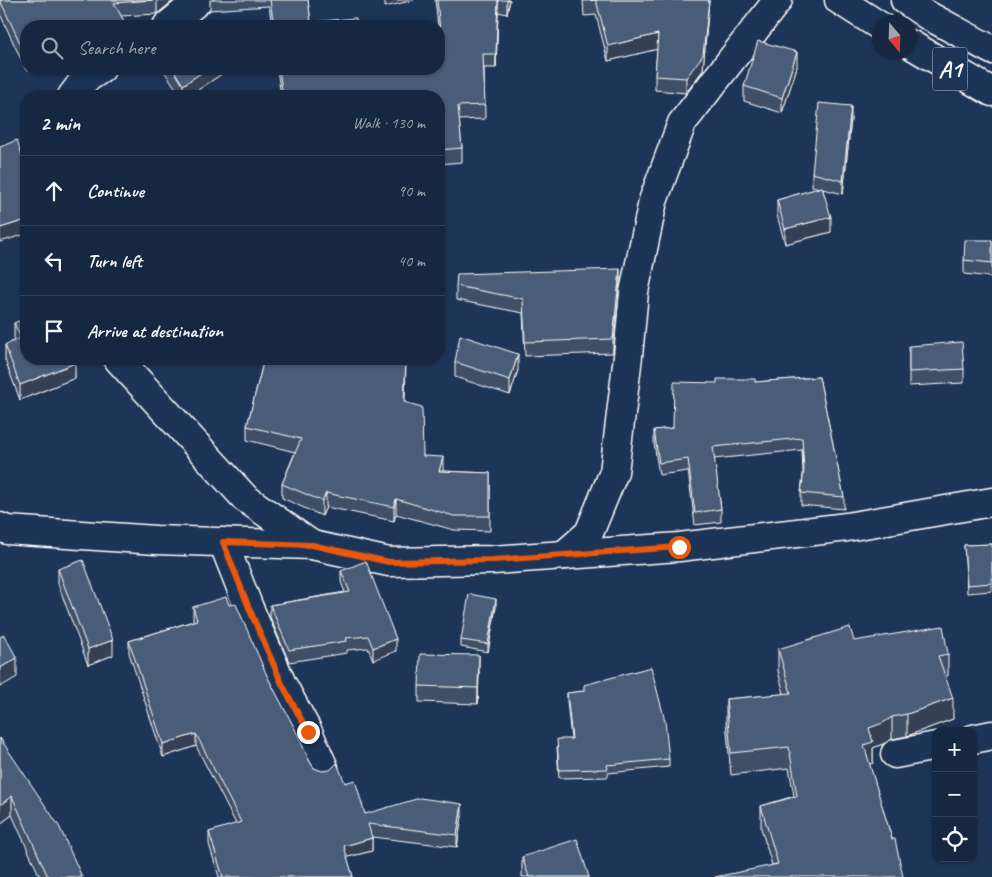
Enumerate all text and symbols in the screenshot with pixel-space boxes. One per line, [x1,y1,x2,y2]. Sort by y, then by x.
north arrow [872,15,917,60]
search box [20,20,445,75]
icon: search [38,34,66,62]
text: Search here [78,36,155,60]
road number: A1 [932,48,968,90]
text: 2 min [40,110,80,136]
text: Walk · 130 m [353,113,425,133]
icon: ahead [40,177,68,205]
text: Continue [87,179,144,203]
text: 90 m [398,181,425,201]
icon: left [40,247,68,275]
text: Turn left [87,249,142,273]
text: 40 m [398,251,425,271]
icon: arrive [40,317,68,345]
text: Arrive at destination [87,319,223,343]
route start [668,536,691,559]
route end [297,721,320,744]
map controls [932,727,977,862]
button: + [932,727,977,772]
button: − [932,772,977,817]
button: locate [932,817,977,862]

